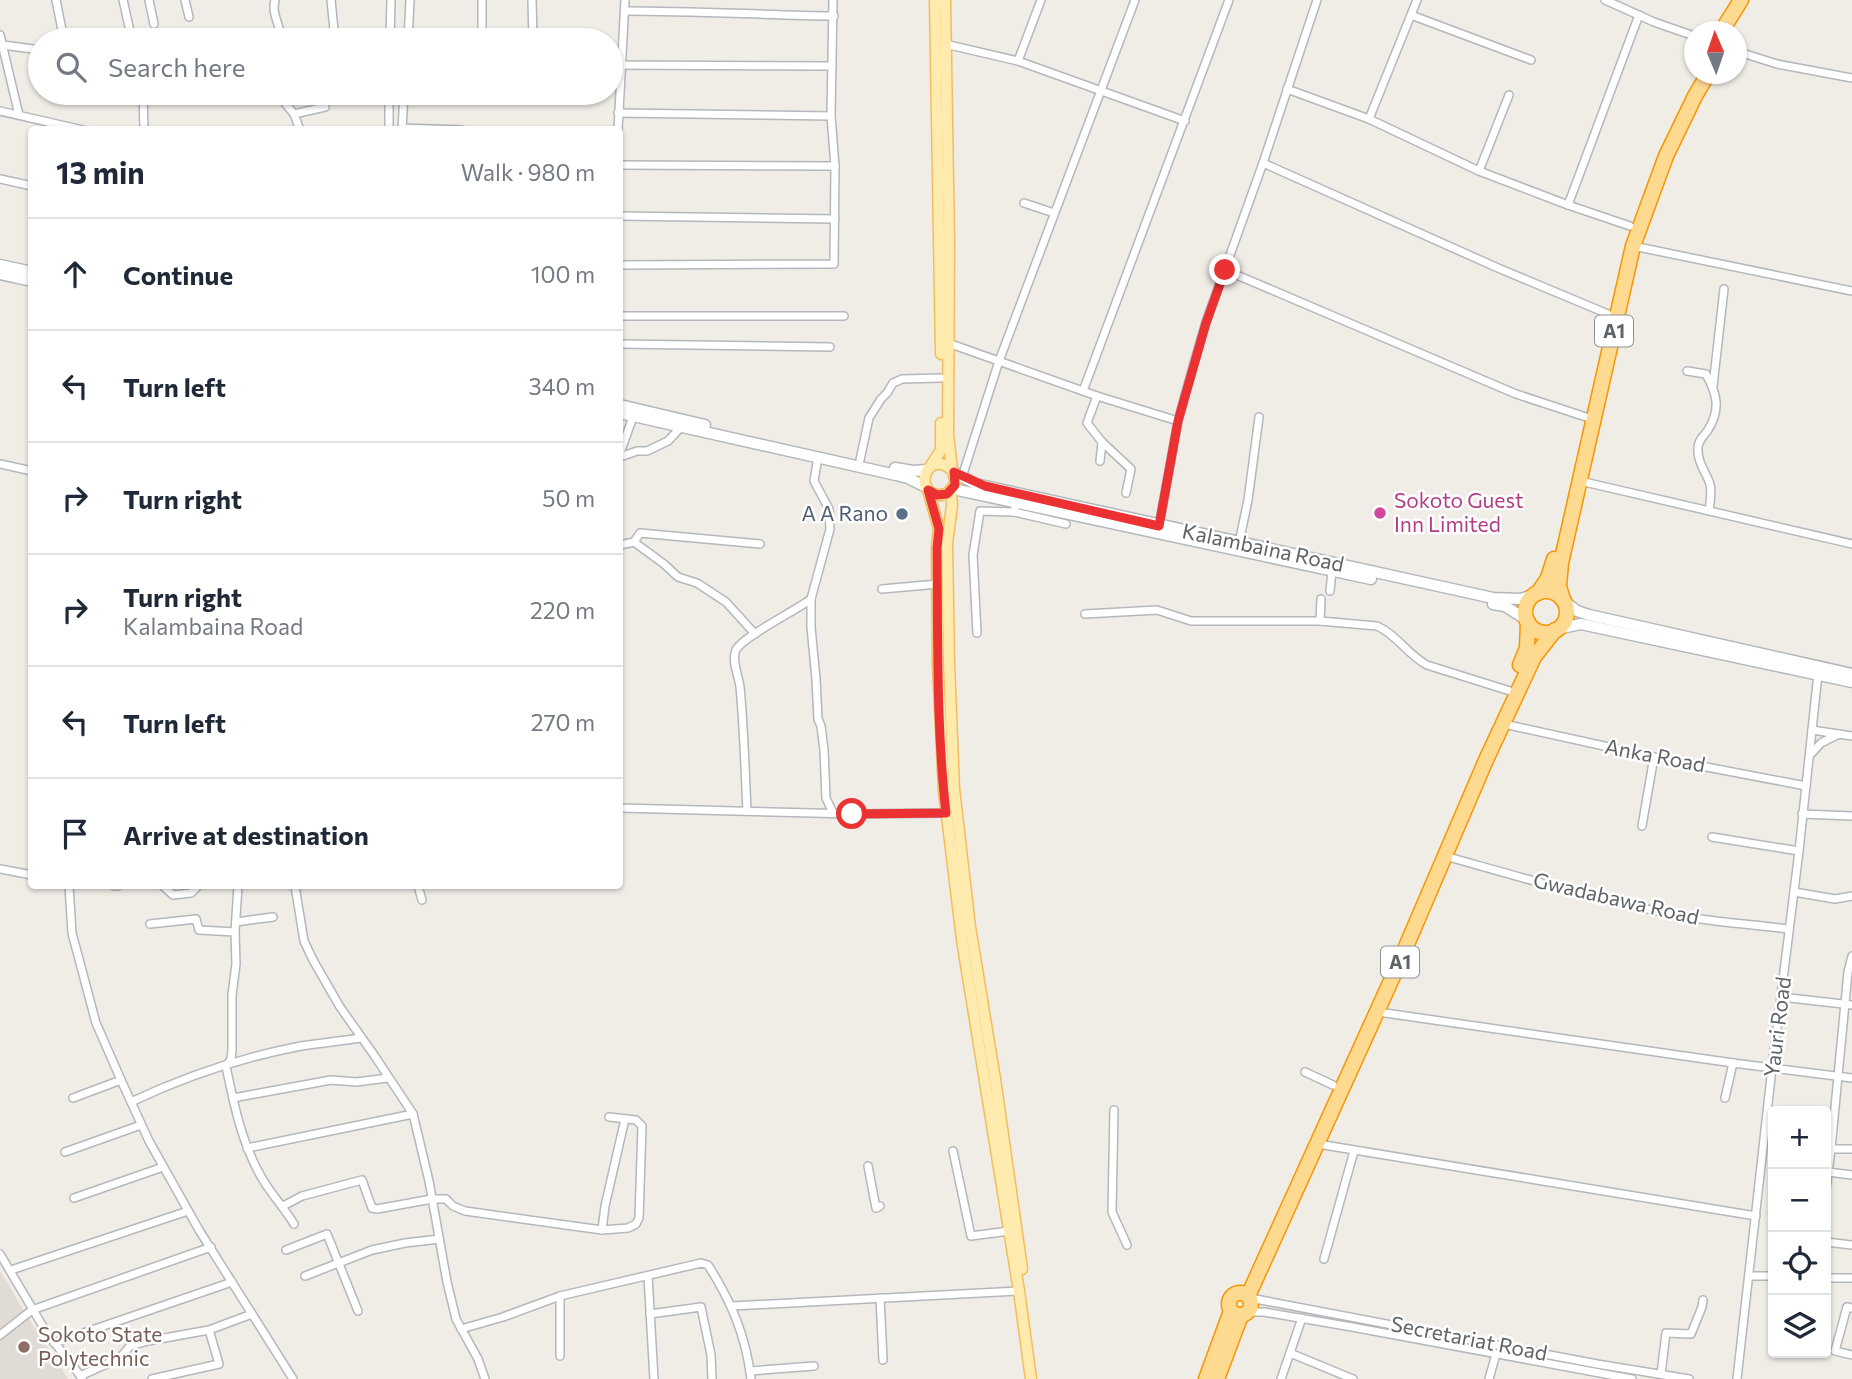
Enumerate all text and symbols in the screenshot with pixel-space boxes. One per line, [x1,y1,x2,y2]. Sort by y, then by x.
north arrow [1684,21,1747,84]
search box [28,28,623,105]
icon: search [52,48,90,86]
text: Search here [108,51,246,82]
text: 13 min [56,153,145,190]
text: Walk · 980 m [461,158,595,186]
route end [1209,254,1240,285]
icon: ahead [56,255,94,293]
text: Continue [123,259,233,290]
text: 100 m [531,260,595,288]
road number: A1 [1595,316,1633,346]
icon: left [56,367,94,405]
text: Turn left [123,371,226,402]
text: 340 m [529,372,595,400]
icon: right [56,479,94,517]
text: Turn right [123,483,242,514]
text: 50 m [542,484,595,512]
place label: Sokoto Guest Inn Limited [1394,487,1524,536]
place label: A A Rano [801,500,888,525]
marker: Sokoto Guest Inn Limited [1372,505,1388,521]
marker: A A Rano [894,506,910,522]
street label: Kalambaina Road [1180,517,1346,576]
text: Turn right [123,581,242,612]
icon: right [56,591,94,629]
text: 220 m [530,596,595,624]
text: Kalambaina Road [123,612,303,640]
icon: left [56,703,94,741]
text: Turn left [123,707,226,738]
text: 270 m [531,708,595,736]
street label: Anka Road [1603,733,1708,777]
route start [836,798,867,829]
icon: arrive [56,815,94,853]
text: Arrive at destination [123,819,369,850]
street label: Gwadabawa Road [1531,866,1702,929]
road number: A1 [1381,946,1419,978]
street label: Yauri Road [1758,975,1795,1079]
map controls [1768,1106,1831,1358]
button: + [1768,1106,1831,1169]
button: − [1768,1169,1831,1232]
button: locate [1768,1232,1831,1295]
button: layers [1768,1295,1831,1358]
street label: Secretariat Road [1389,1310,1550,1365]
place label: Sokoto State Polytechnic [38,1321,162,1370]
marker: Sokoto State Polytechnic [16,1339,32,1355]

